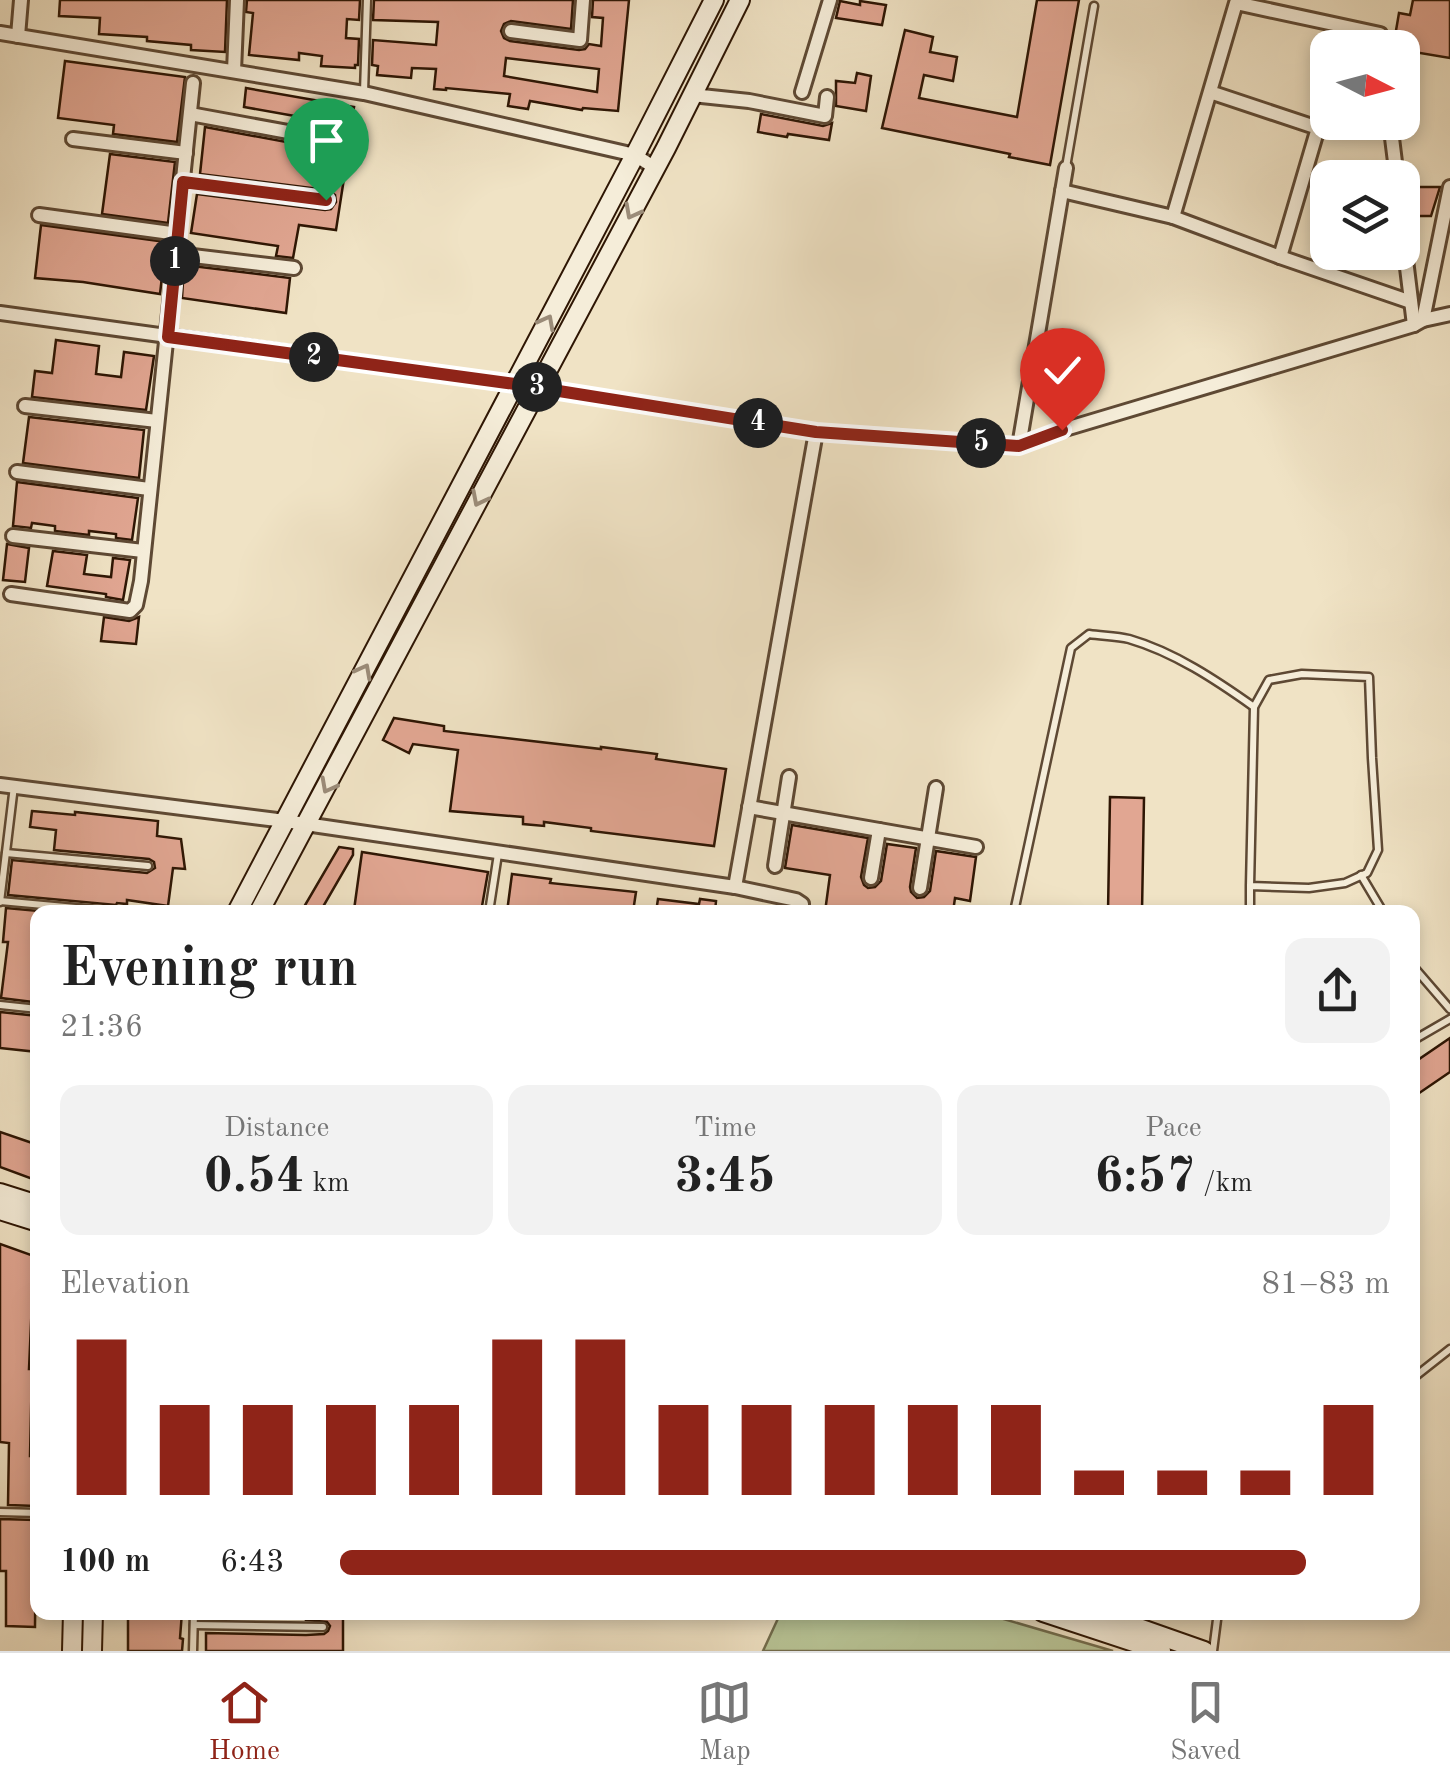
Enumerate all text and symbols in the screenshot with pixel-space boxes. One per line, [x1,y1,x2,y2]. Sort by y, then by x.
north arrow [1310,30,1420,140]
map controls [1310,30,1420,270]
pin [284,98,369,201]
icon: arrive [299,113,354,168]
button: layers [1310,160,1420,270]
one-way arrow [625,201,644,219]
pin: 1 [150,236,200,286]
text: 1 [167,247,183,275]
one-way arrow [535,314,555,332]
pin [1020,328,1105,431]
pin: 2 [289,332,339,382]
text: 2 [306,343,322,371]
icon: check [1035,343,1090,398]
pin: 3 [512,362,562,412]
text: 3 [529,373,545,401]
pin: 4 [733,398,783,448]
text: 4 [750,409,766,437]
pin: 5 [956,418,1006,468]
text: 5 [973,429,989,457]
one-way arrow [472,488,491,506]
one-way arrow [352,664,371,682]
one-way arrow [320,775,340,793]
button: share [1285,938,1390,1043]
text: Evening run [60,943,358,998]
text: 21:36 [60,1012,143,1044]
text: Distance [224,1115,329,1143]
text: Time [694,1115,756,1143]
text: Pace [1145,1115,1202,1143]
text: 0.54 [204,1153,305,1203]
text: 3:45 [674,1153,775,1203]
text: 6:57 [1094,1153,1195,1203]
text: km [305,1170,349,1198]
text: /km [1195,1170,1252,1198]
text: Elevation [60,1269,190,1301]
text: 81–83 m [1262,1269,1390,1301]
text: 100 m [60,1547,150,1579]
text: 6:43 [220,1547,285,1579]
tab: Home [209,1675,280,1770]
tab: Map [697,1675,752,1770]
tab: Saved [1170,1675,1241,1770]

